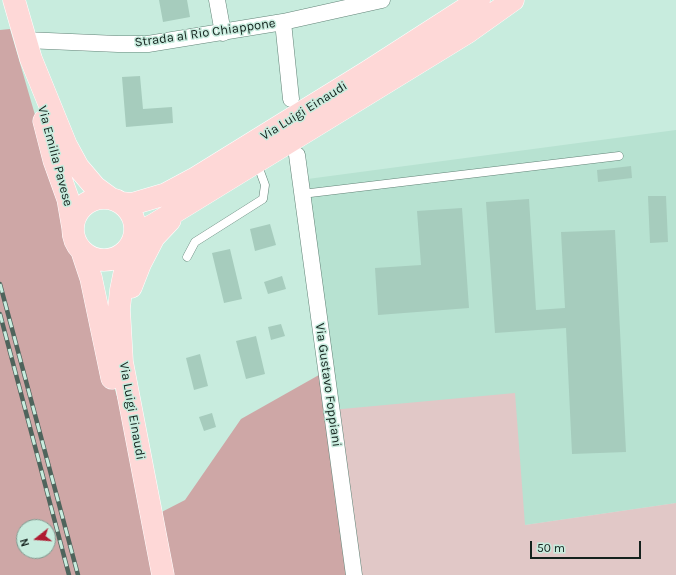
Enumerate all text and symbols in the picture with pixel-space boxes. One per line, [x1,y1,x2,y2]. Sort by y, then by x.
street label: Strada al Rio Chiappone [134,15,276,51]
street label: Via Luigi Einaudi [258,78,350,144]
street label: Via Emilia Pavese [34,104,76,208]
street label: Via Gustavo Foppiani [312,322,344,448]
street label: Via Luigi Einaudi [116,361,148,461]
north arrow [16,519,56,559]
scale bar [532,533,643,559]
text: N [18,537,32,548]
text: 50 m [537,541,565,555]

